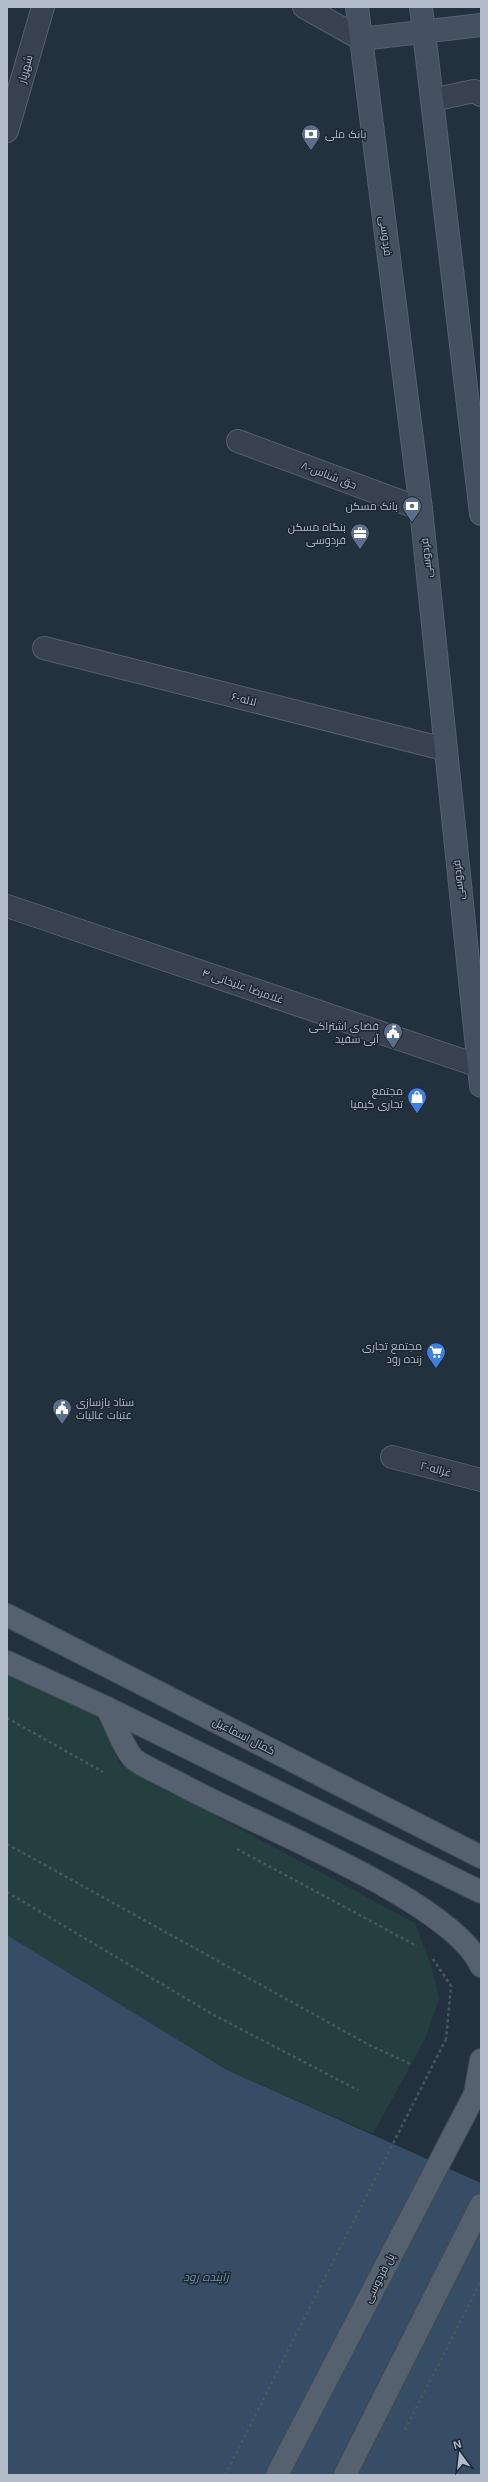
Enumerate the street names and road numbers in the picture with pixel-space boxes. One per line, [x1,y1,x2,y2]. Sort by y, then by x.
street label: شهریار [15,54,36,86]
street label: فردوسی [377,215,394,257]
street label: ۸-حق شناس [299,459,358,492]
street label: فردوسی [418,537,435,579]
street label: ۶-لاله [230,690,258,708]
street label: فردوسی [450,859,467,901]
street label: ۴ غلامرضا علیخانی [200,966,285,1007]
street label: ۲-غزاله [419,1459,453,1480]
street label: کمال اسماعیل [210,1715,277,1758]
street label: پل فردوسی [361,2251,397,2305]

